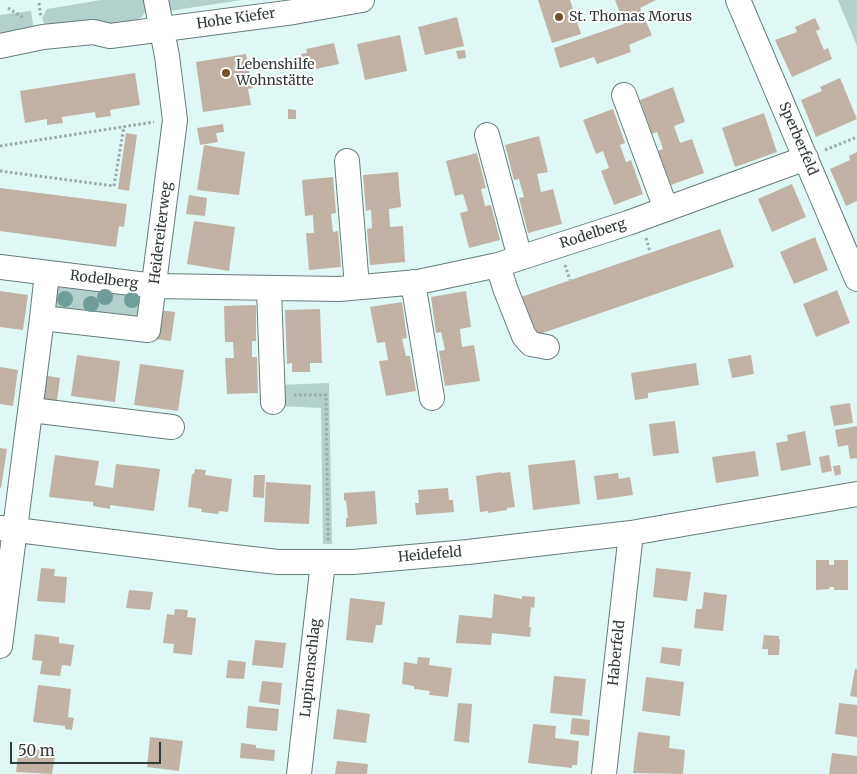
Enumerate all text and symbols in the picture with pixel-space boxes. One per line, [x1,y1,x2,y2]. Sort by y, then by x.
street label: Hohe Kiefer [195,5,277,33]
place label: St. Thomas Morus [569,9,692,25]
marker: St. Thomas Morus [553,11,565,23]
place label: Lebenshilfe Wohnstätte [236,57,315,90]
marker: Lebenshilfe Wohnstätte [220,67,232,79]
street label: Sperberfeld [775,100,821,178]
street label: Heidereiterweg [146,181,176,285]
street label: Rodelberg [558,215,628,253]
street label: Rodelberg [69,267,139,293]
street label: Heidefeld [397,544,463,566]
street label: Lupinenschlag [297,618,325,718]
street label: Haberfeld [605,619,629,687]
scale bar [12,732,164,764]
text: 50 m [18,741,55,760]

